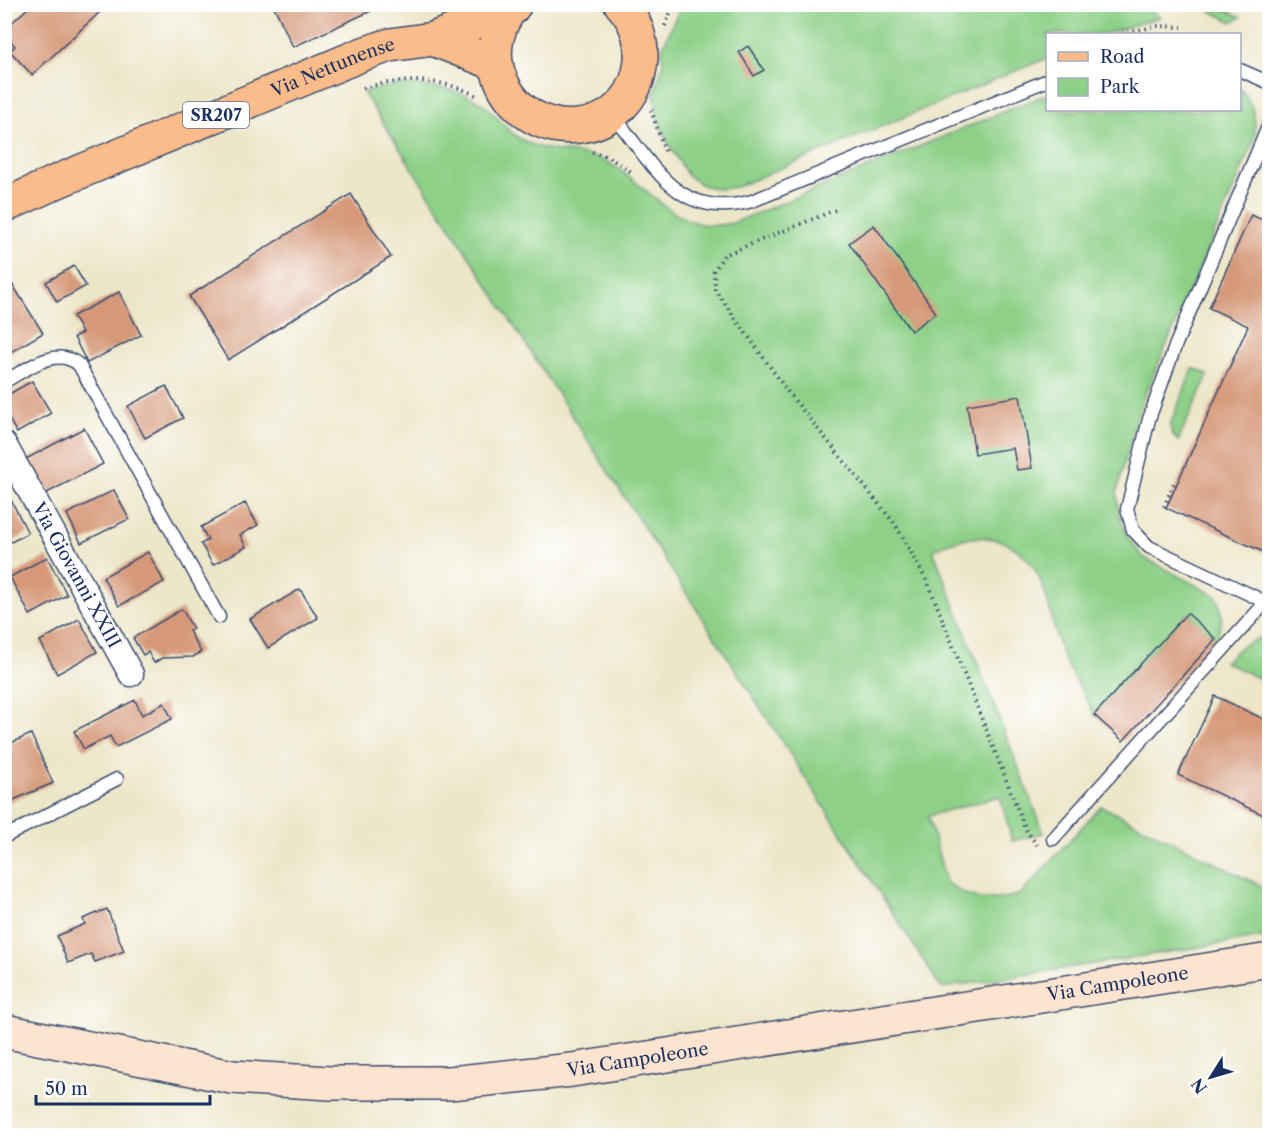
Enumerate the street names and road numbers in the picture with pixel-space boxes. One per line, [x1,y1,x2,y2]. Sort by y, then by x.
street label: Via Nettunense [267,33,398,102]
road number: SR207 [183,102,249,128]
street label: Via Giovanni XXIII [27,498,126,652]
street label: Via Campoleone [1045,962,1190,1006]
street label: Via Campoleone [565,1038,710,1082]

